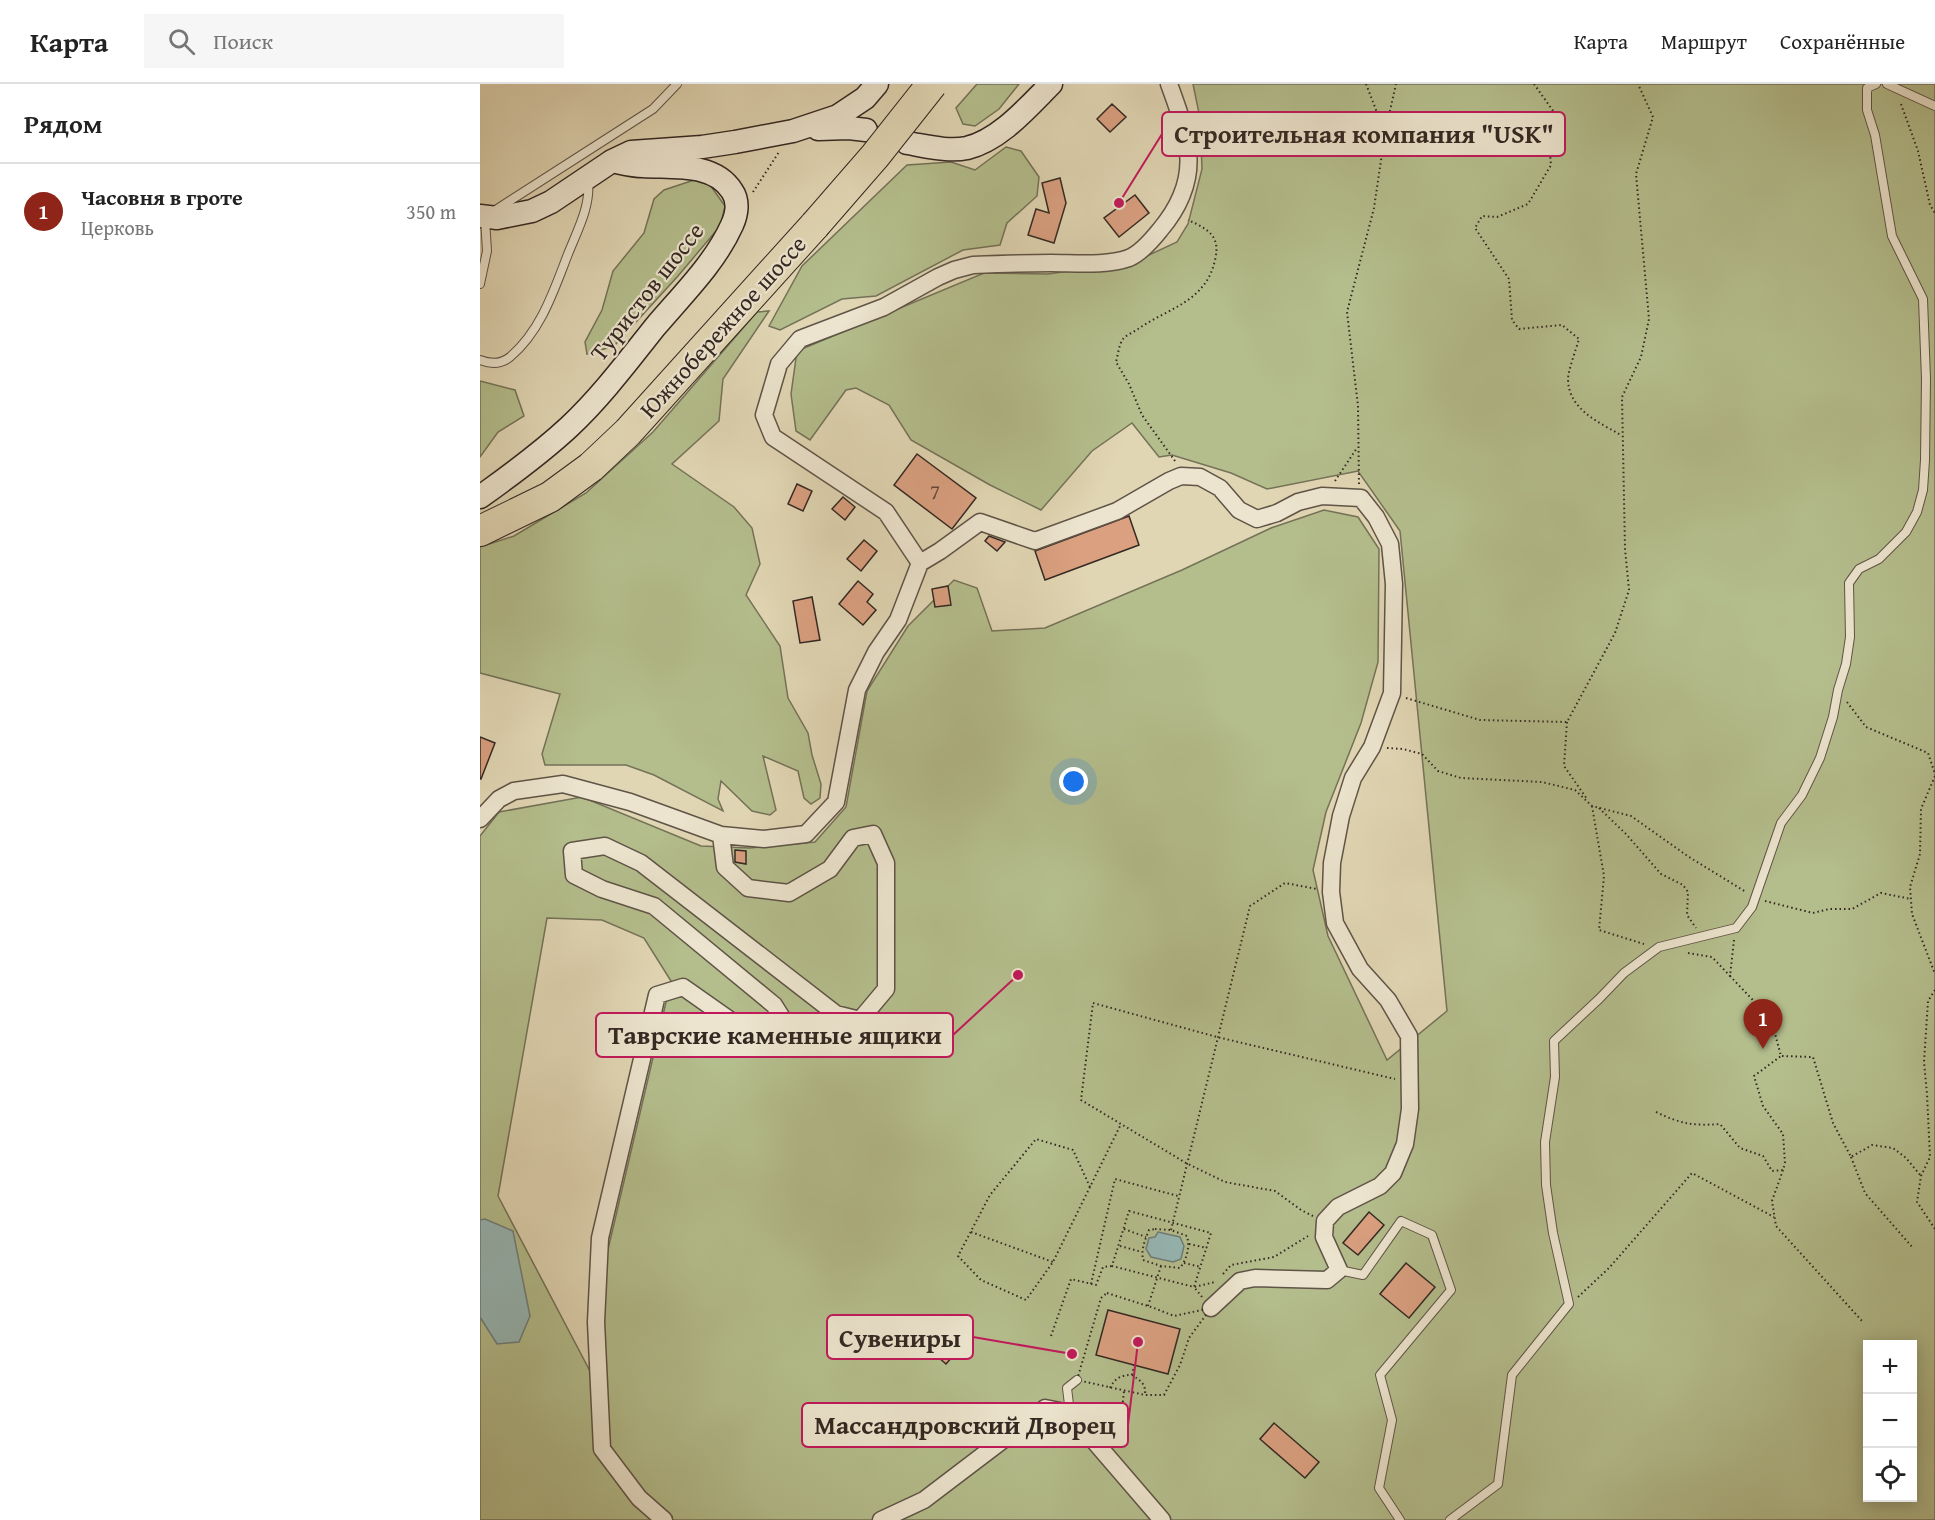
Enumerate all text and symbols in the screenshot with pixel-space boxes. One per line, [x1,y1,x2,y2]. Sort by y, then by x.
search box [144,14,564,68]
text: Карта [30,21,108,62]
icon: search [165,25,198,58]
text: Поиск [213,25,273,57]
text: Карта [1574,26,1628,57]
text: Маршрут [1661,26,1747,57]
text: Сохранённые [1780,26,1905,57]
text: Рядом [24,104,102,143]
callout: Строительная компания "USK" [1162,112,1565,156]
text: Строительная компания "USK" [1174,114,1554,153]
text: Часовня в гроте [81,181,243,213]
text: 1 [38,197,49,226]
text: 350 m [406,197,456,226]
text: Церковь [81,213,154,242]
street label: Туристов шоссе [581,215,712,368]
street label: Южнобережное шоссе [631,228,814,426]
house number: 7 [930,476,940,507]
your location [1059,767,1088,796]
pin: 1 [1744,1000,1782,1049]
callout: Таврские каменные ящики [596,1013,953,1057]
text: Таврские каменные ящики [608,1015,942,1054]
callout: Сувениры [827,1315,973,1359]
text: Сувениры [839,1318,961,1357]
map controls [1863,1340,1917,1502]
button: + [1863,1340,1917,1394]
button: − [1863,1394,1917,1448]
callout: Массандровский Дворец [802,1403,1128,1447]
text: Массандровский Дворец [814,1405,1116,1444]
button: locate [1863,1448,1917,1502]

